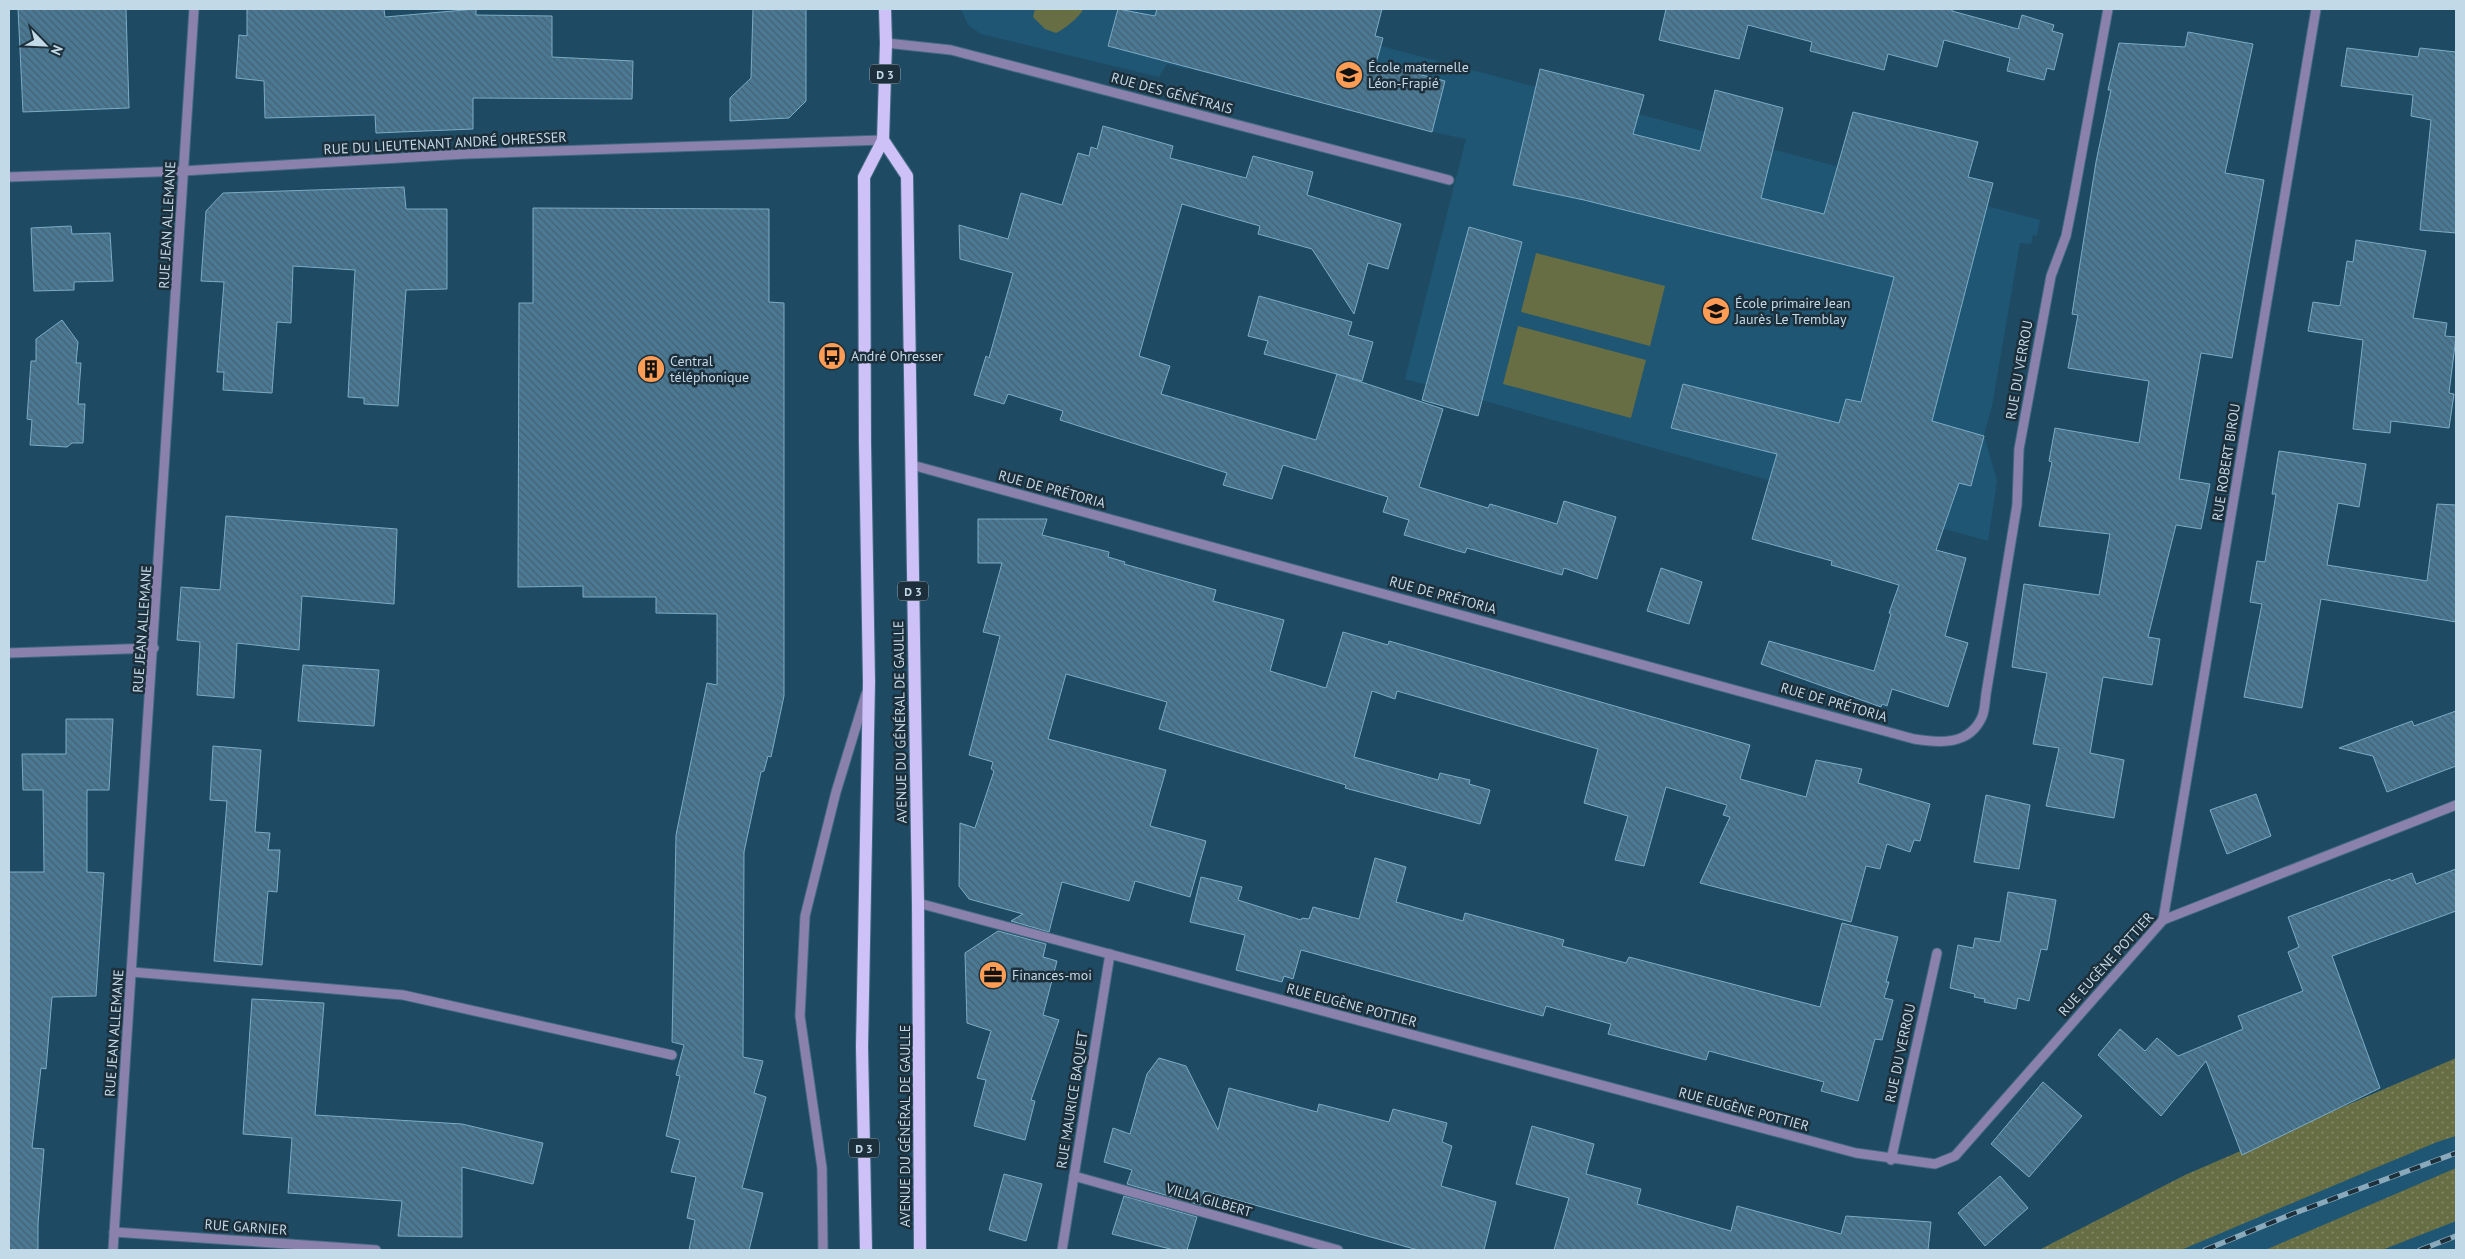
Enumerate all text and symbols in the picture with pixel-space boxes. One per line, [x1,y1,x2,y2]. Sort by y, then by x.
north arrow [20,20,70,70]
text: N [47,42,67,58]
place label: École maternelle Léon-Frapié [1368,58,1469,92]
school or university icon: École maternelle Léon-Frapié [1334,60,1364,90]
road number: D 3 [870,64,900,84]
street label: RUE DES GÉNÉTRAIS [1109,68,1235,118]
street label: RUE DU LIEUTENANT ANDRÉ OHRESSER [323,128,567,158]
street label: RUE JEAN ALLEMANE [155,161,179,289]
place label: École primaire Jean Jaurès Le Tremblay [1734,294,1851,328]
school or university icon: École primaire Jean Jaurès Le Tremblay [1701,296,1731,326]
street label: RUE DU VERROU [2001,319,2037,421]
bus stop icon: André Ohresser [817,341,847,371]
place label: André Ohresser [851,347,943,365]
place label: Central téléphonique [670,352,749,386]
building icon: Central téléphonique [636,354,666,384]
street label: RUE ROBERT BIROU [2208,402,2244,522]
street label: RUE DE PRÉTORIA [997,466,1108,512]
street label: RUE JEAN ALLEMANE [129,565,155,693]
street label: RUE DE PRÉTORIA [1388,572,1499,618]
road number: D 3 [898,582,928,600]
street label: AVENUE DU GÉNÉRAL DE GAULLE [889,621,911,823]
street label: RUE DE PRÉTORIA [1779,678,1890,726]
street label: RUE EUGÈNE POTTIER [2054,908,2158,1020]
office icon: Finances-moi [978,960,1008,990]
place label: Finances-moi [1012,966,1092,984]
street label: RUE JEAN ALLEMANE [101,969,127,1097]
street label: RUE EUGÈNE POTTIER [1285,979,1419,1031]
street label: RUE DU VERROU [1881,1002,1919,1104]
street label: AVENUE DU GÉNÉRAL DE GAULLE [896,1025,914,1227]
street label: RUE MAURICE BAQUET [1052,1030,1092,1170]
street label: RUE EUGÈNE POTTIER [1677,1083,1811,1135]
road number: D 3 [849,1138,879,1158]
street label: VILLA GILBERT [1163,1179,1254,1221]
street label: RUE GARNIER [204,1215,288,1239]

